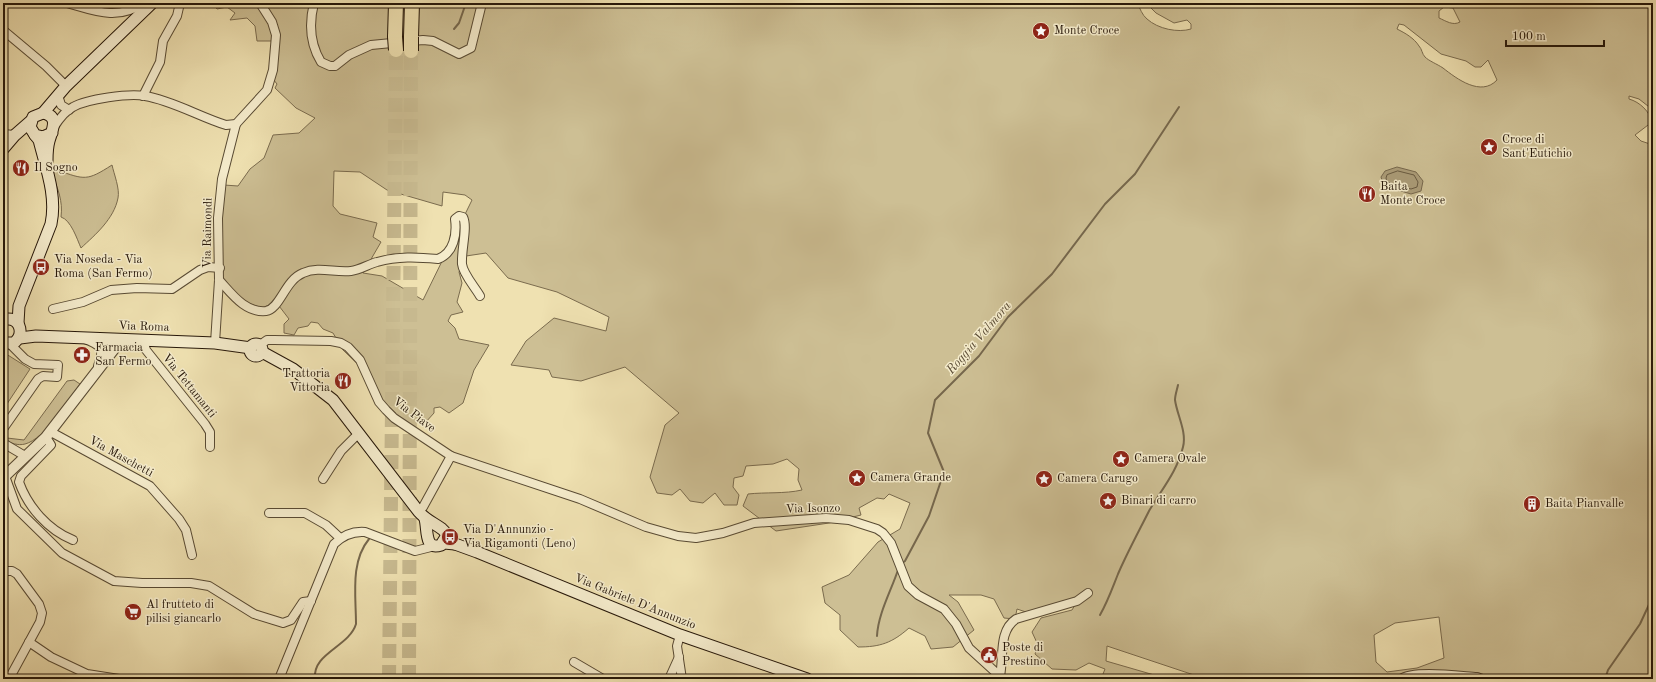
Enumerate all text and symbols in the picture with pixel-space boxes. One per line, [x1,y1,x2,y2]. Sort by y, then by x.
place icon: Monte Croce [1031,21,1051,41]
scale bar [1506,22,1604,48]
place label: Monte Croce [1054,25,1120,37]
text: 100 m [1512,31,1546,43]
place label: Croce di Sant'Eutichio [1502,134,1572,160]
place icon: Croce di Sant'Eutichio [1479,137,1499,157]
restaurant icon: Il Sogno [11,158,31,178]
place label: Il Sogno [34,162,78,174]
place label: Baita Monte Croce [1380,181,1446,207]
restaurant icon: Baita Monte Croce [1357,184,1377,204]
street label: Via Raimondi [201,198,215,268]
place label: Via Noseda - Via Roma (San Fermo) [54,254,153,280]
bus stop icon: Via Noseda - Via Roma (San Fermo) [31,257,51,277]
water label: Roggia Valmora [943,299,1014,377]
street label: Via Roma [118,320,170,334]
place label: Farmacia San Fermo [95,342,151,368]
pharmacy icon: Farmacia San Fermo [72,345,92,365]
street label: Via Tettamanti [160,352,218,420]
place label: Trattoria Vittoria [282,368,330,394]
restaurant icon: Trattoria Vittoria [333,371,353,391]
street label: Via Piave [391,395,438,435]
street label: Via Maschetti [87,434,155,480]
place icon: Camera Ovale [1111,449,1131,469]
place label: Camera Ovale [1134,453,1207,465]
place icon: Camera Grande [847,468,867,488]
place icon: Camera Carugo [1034,469,1054,489]
place label: Camera Grande [870,472,951,484]
place label: Camera Carugo [1057,473,1138,485]
place icon: Binari di carro [1098,491,1118,511]
building icon: Baita Pianvalle [1522,494,1542,514]
place label: Binari di carro [1121,495,1196,507]
place label: Baita Pianvalle [1545,498,1624,510]
street label: Via Isonzo [785,503,841,515]
place label: Via D'Annunzio - Via Rigamonti (Leno) [463,524,576,550]
bus stop icon: Via D'Annunzio - Via Rigamonti (Leno) [440,527,460,547]
street label: Via Gabriele D'Annunzio [573,572,697,632]
place label: Al frutteto di pilisi giancarlo [146,599,221,625]
supermarket icon: Al frutteto di pilisi giancarlo [123,602,143,622]
place label: Poste di Prestino [1002,642,1046,668]
public building icon: Poste di Prestino [979,645,999,665]

